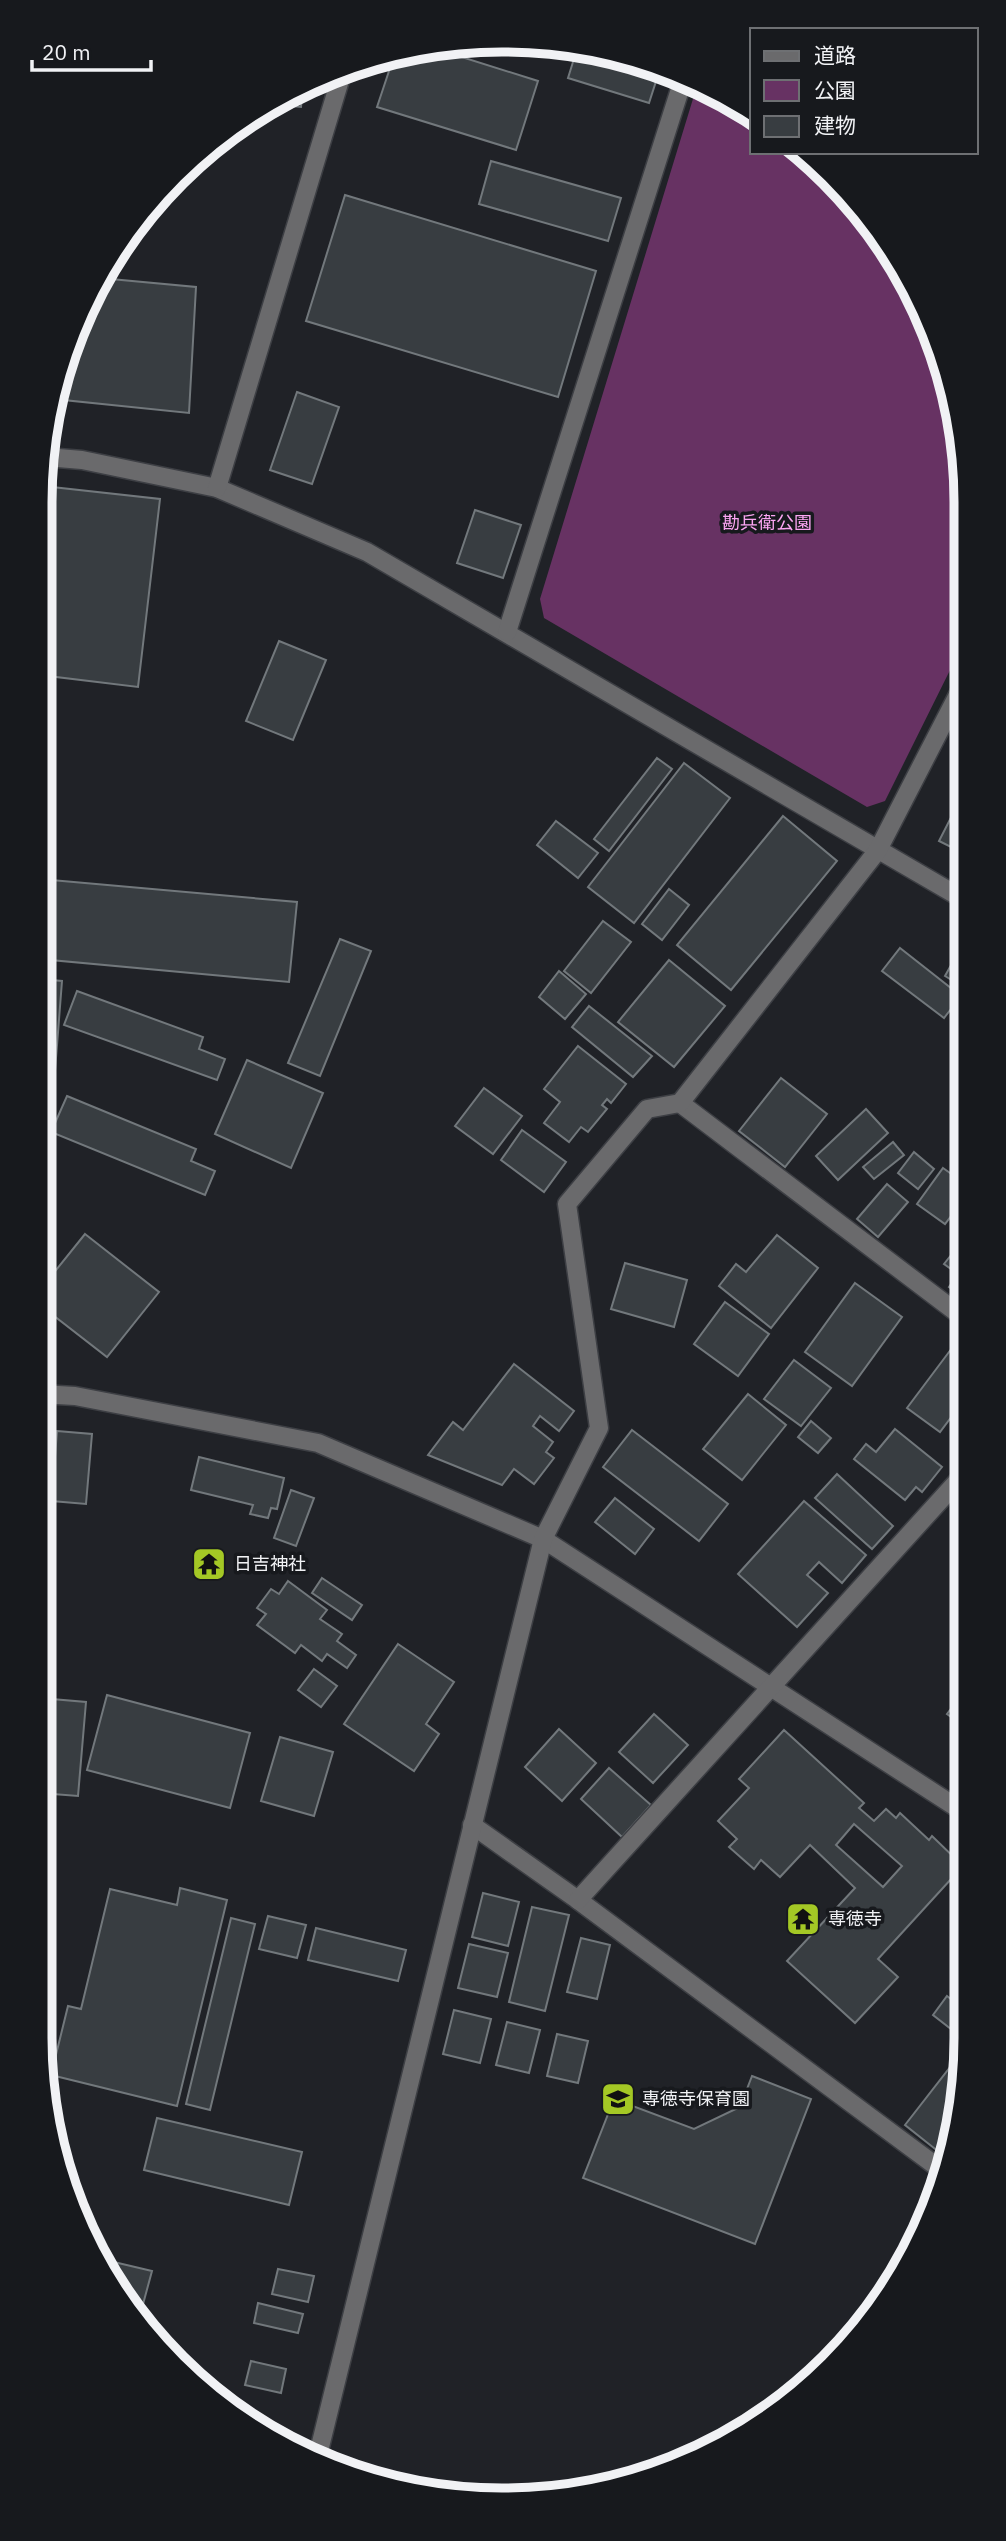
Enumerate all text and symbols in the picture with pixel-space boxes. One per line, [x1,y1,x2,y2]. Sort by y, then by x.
scale bar [32,28,150,72]
legend [750,28,978,154]
text: 20 m [42,38,91,66]
text: 道路 [814,41,856,69]
text: 公園 [814,76,856,104]
text: 建物 [814,111,856,139]
park label: 勘兵衛公園 [722,511,812,534]
temple icon: 日吉神社 [190,1545,228,1583]
place label: 日吉神社 [234,1552,306,1575]
temple icon: 専徳寺 [784,1900,822,1938]
place label: 専徳寺 [828,1907,882,1930]
school or university icon: 専徳寺保育園 [599,2080,637,2118]
place label: 専徳寺保育園 [642,2087,750,2110]

